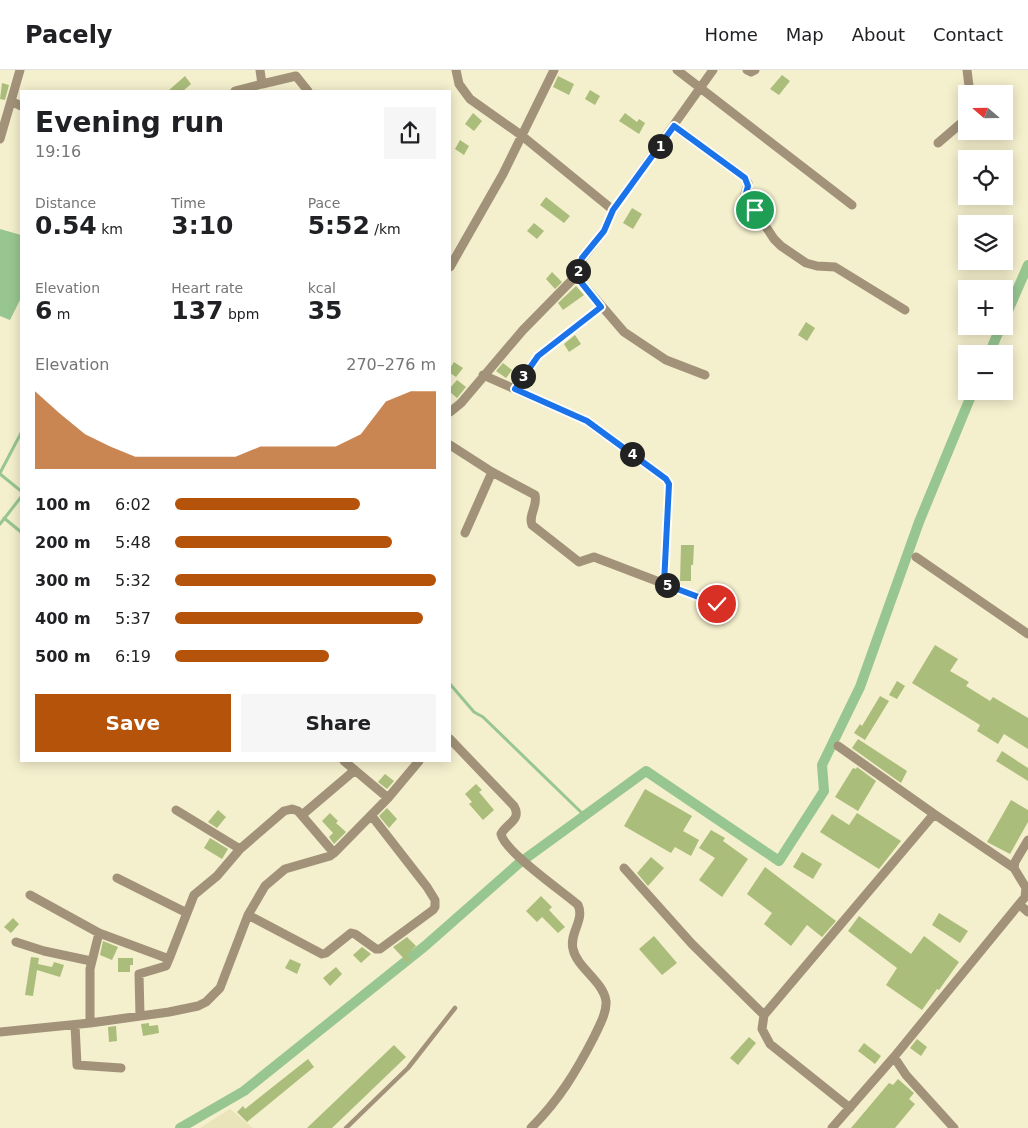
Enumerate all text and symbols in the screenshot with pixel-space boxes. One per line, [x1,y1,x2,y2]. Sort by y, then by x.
text: Pacely [25,21,113,49]
text: Home [705,24,758,45]
text: Map [786,24,824,45]
text: About [852,24,905,45]
text: Contact [933,24,1003,45]
north arrow [958,85,1012,140]
map controls [958,85,1013,400]
text: Evening run [35,106,224,139]
button: share [384,107,436,159]
pin: 1 [648,134,672,158]
text: 1 [656,138,665,154]
text: 19:16 [35,142,81,161]
button: locate [958,150,1013,205]
pin [734,189,776,231]
text: Distance [35,195,96,211]
text: Time [171,195,206,211]
text: Pace [308,195,340,211]
icon: arrive [741,196,769,224]
text: 0.54 [35,211,97,240]
text: 3:10 [171,211,234,240]
text: 5:52 [308,211,370,240]
button: layers [958,215,1013,270]
text: km [97,221,123,237]
text: /km [370,221,401,237]
pin: 2 [566,258,590,284]
text: 2 [574,263,583,279]
text: Elevation [35,280,100,296]
text: Heart rate [171,280,243,296]
text: kcal [308,280,336,296]
button: + [958,280,1013,335]
text: 6 [35,296,52,325]
text: 137 [171,296,224,325]
text: 35 [308,296,342,325]
text: m [52,306,71,322]
text: bpm [224,306,259,322]
button: − [958,345,1013,400]
text: Elevation [35,355,109,374]
text: 270–276 m [346,355,436,374]
pin: 3 [510,364,536,388]
text: 3 [519,368,528,384]
pin: 4 [620,442,644,466]
text: 4 [628,446,637,462]
text: 100 m [35,495,91,514]
text: 6:02 [115,495,151,514]
text: 200 m [35,533,91,552]
text: 5:48 [115,533,151,552]
text: 300 m [35,571,91,590]
text: 5:32 [115,571,151,590]
pin: 5 [654,572,680,598]
text: 5 [663,577,672,593]
pin [696,583,738,625]
icon: check [703,590,731,618]
text: 400 m [35,609,91,628]
text: 5:37 [115,609,151,628]
text: 500 m [35,647,91,666]
text: 6:19 [115,647,151,666]
button: Save [35,694,231,752]
button: Share [241,694,436,752]

